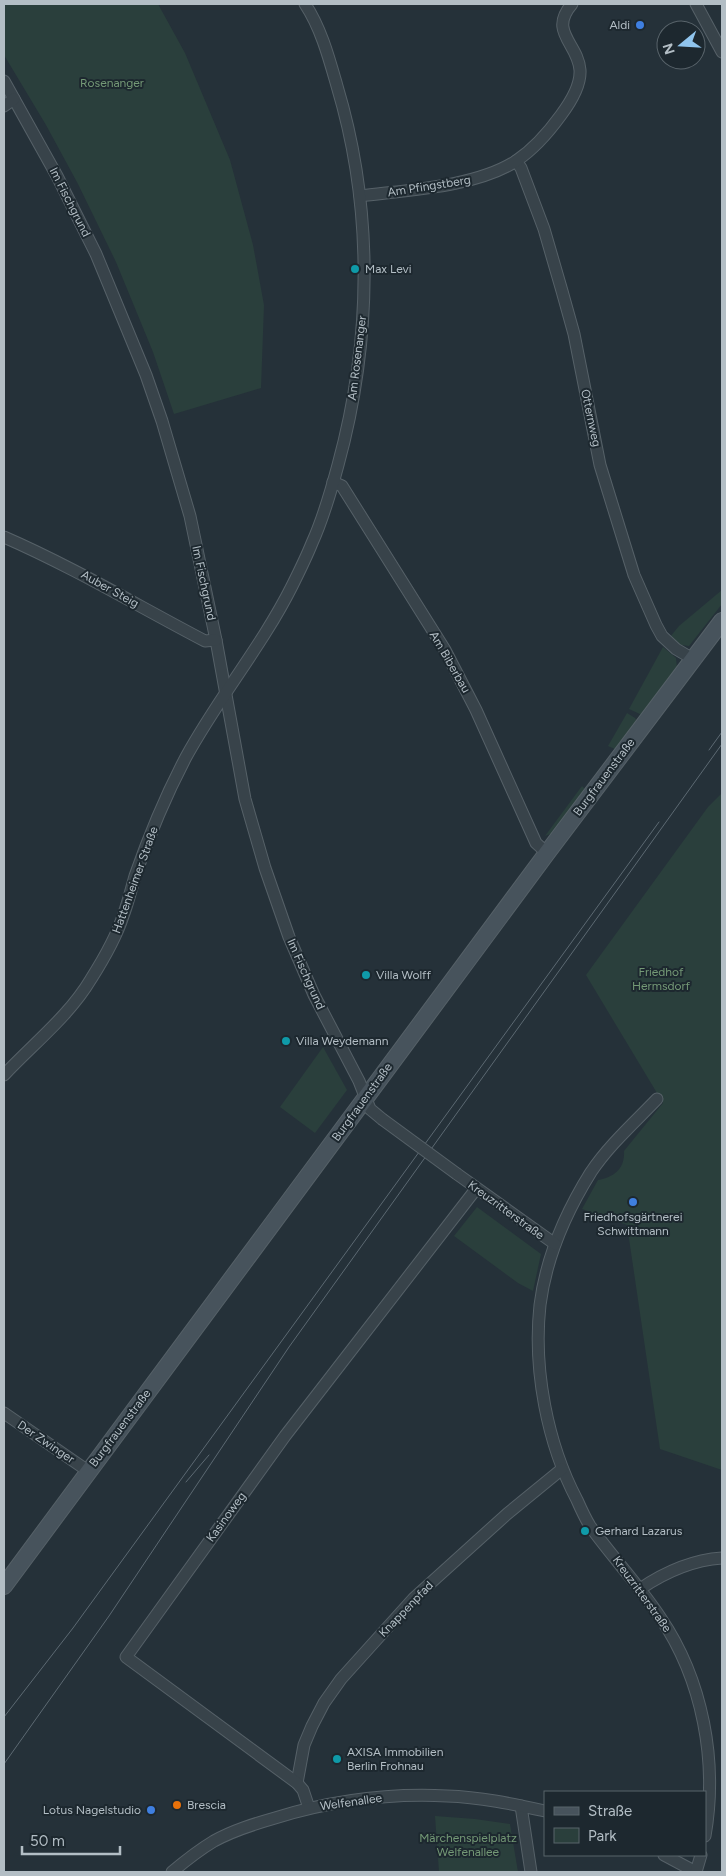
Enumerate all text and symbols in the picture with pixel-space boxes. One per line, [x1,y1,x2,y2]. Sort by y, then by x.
place label: Aldi [609,18,630,32]
marker: Aldi [634,19,646,31]
north arrow [656,20,706,70]
text: N [659,41,679,57]
park label: Rosenanger [80,76,144,90]
street label: Im Fischgrund [47,165,93,239]
street label: Am Pfingstberg [386,173,472,199]
place label: Max Levi [365,262,412,276]
marker: Max Levi [349,263,361,275]
street label: Am Rosenanger [345,315,369,401]
street label: Otternweg [578,388,604,448]
street label: Im Fischgrund [189,544,219,622]
street label: Auber Steig [79,567,141,611]
street label: Am Biberbau [427,629,473,695]
street label: Burgfrauenstraße [570,735,638,818]
street label: Hattenheimer Straße [109,824,161,935]
street label: Im Fischgrund [284,936,328,1012]
park label: Friedhof Hermsdorf [632,965,691,993]
place label: Villa Wolff [376,968,432,982]
marker: Villa Wolff [360,969,372,981]
place label: Villa Weydemann [296,1034,389,1048]
marker: Villa Weydemann [280,1035,292,1047]
street label: Burgfrauenstraße [329,1060,395,1144]
street label: Kreuzritterstraße [465,1178,547,1243]
marker: Friedhofsgärtnerei Schwittmann [627,1196,639,1208]
place label: Friedhofsgärtnerei Schwittmann [584,1210,682,1238]
street label: Burgfrauenstraße [86,1386,154,1469]
street label: Der Zwinger [15,1418,77,1466]
street label: Kasinoweg [203,1489,249,1545]
place label: Gerhard Lazarus [595,1524,683,1538]
marker: Gerhard Lazarus [579,1525,591,1537]
street label: Kreuzritterstraße [610,1553,675,1635]
street label: Knappenpfad [376,1578,436,1640]
place label: AXISA Immobilien Berlin Frohnau [347,1745,444,1773]
marker: AXISA Immobilien Berlin Frohnau [331,1753,343,1765]
street label: Welfenallee [319,1791,383,1813]
legend [544,1791,706,1856]
place label: Brescia [187,1798,226,1812]
marker: Brescia [171,1799,183,1811]
text: Straße [588,1802,632,1820]
place label: Lotus Nagelstudio [43,1803,141,1817]
marker: Lotus Nagelstudio [145,1804,157,1816]
scale bar [22,1824,120,1856]
text: Park [588,1827,617,1845]
park label: Märchenspielplatz Welfenallee [419,1831,517,1859]
text: 50 m [30,1832,65,1850]

